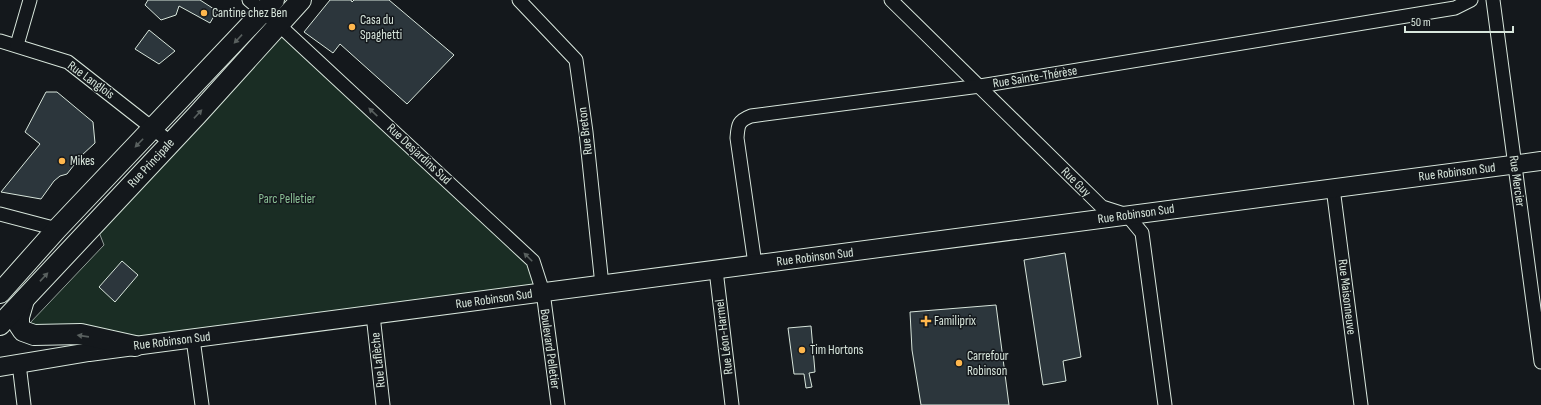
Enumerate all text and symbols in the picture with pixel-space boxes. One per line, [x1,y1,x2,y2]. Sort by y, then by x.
place label: Cantine chez Ben [212,5,287,21]
marker: Cantine chez Ben [199,8,209,18]
scale bar [1405,8,1513,34]
place label: Casa du Spaghetti [360,12,402,43]
text: 50 m [1411,15,1431,30]
marker: Casa du Spaghetti [347,22,357,32]
one-way arrow [234,34,243,43]
street label: Rue Langlois [64,58,118,103]
street label: Rue Sainte-Thérèse [992,62,1078,92]
street label: Rue Breton [574,106,596,156]
one-way arrow [369,108,378,117]
one-way arrow [193,109,203,119]
street label: Rue Desjardins Sud [383,120,455,188]
street label: Rue Principale [124,135,178,191]
one-way arrow [134,138,144,148]
place label: Mikes [70,153,95,169]
street label: Rue Mercier [1505,154,1529,208]
marker: Mikes [57,156,67,166]
street label: Rue Robinson Sud [1418,159,1496,185]
street label: Rue Guy [1058,164,1094,200]
park label: Parc Pelletier [258,191,316,207]
street label: Rue Robinson Sud [1097,201,1175,227]
street label: Rue Robinson Sud [776,244,854,270]
one-way arrow [523,252,533,262]
street label: Rue Maisonneuve [1334,258,1360,336]
one-way arrow [39,272,49,282]
street label: Rue Robinson Sud [455,286,533,312]
street label: Rue Léon-Harmel [711,298,737,376]
street label: Boulevard Pelletier [536,308,564,391]
place label: Familiprix [934,313,976,329]
marker: Familiprix [921,316,931,326]
street label: Rue Robinson Sud [133,328,211,354]
one-way arrow [77,332,90,339]
street label: Rue Laflèche [367,332,389,388]
place label: Tim Hortons [810,342,864,358]
marker: Tim Hortons [797,345,807,355]
place label: Carrefour Robinson [967,348,1009,379]
marker: Carrefour Robinson [954,358,964,368]

